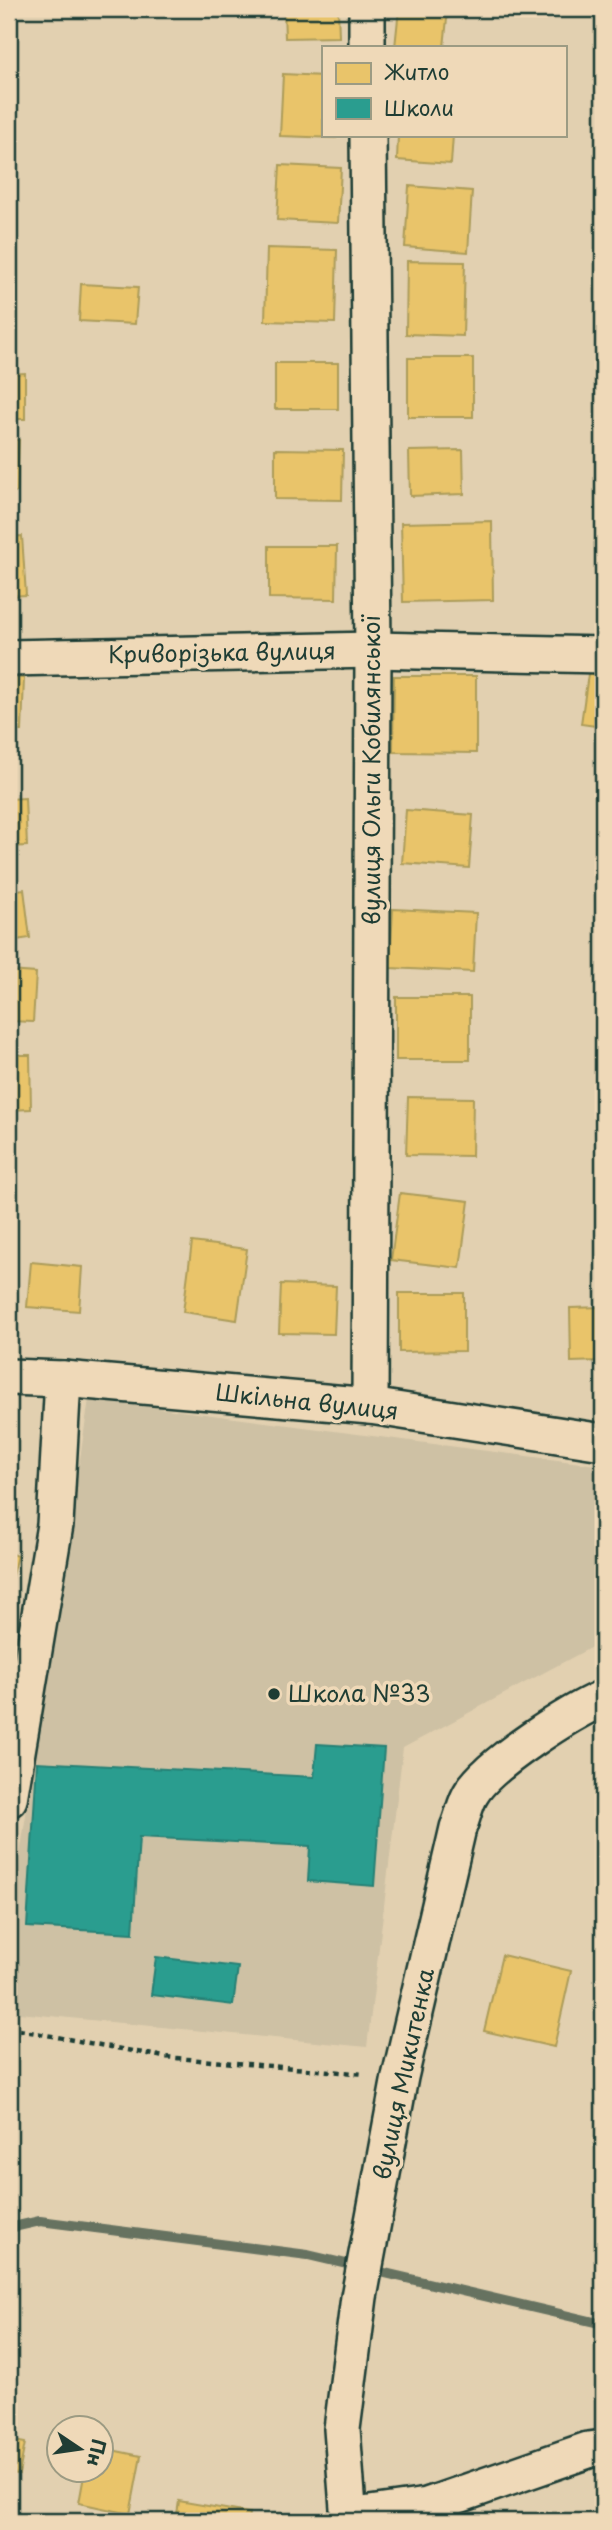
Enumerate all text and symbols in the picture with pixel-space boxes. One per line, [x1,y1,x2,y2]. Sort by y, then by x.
legend [322,46,566,136]
text: Житло [384,55,449,87]
text: Школи [384,91,454,123]
street label: вулиця Ольги Кобилянської [353,614,388,925]
street label: Криворізька вулиця [108,632,336,671]
street label: Шкільна вулиця [214,1374,400,1428]
place label: Школа №33 [288,1675,431,1710]
marker: Школа №33 [266,1686,282,1702]
street label: вулиця Микитенка [363,1964,442,2183]
north arrow [46,2414,116,2484]
text: Пн [81,2436,114,2470]

